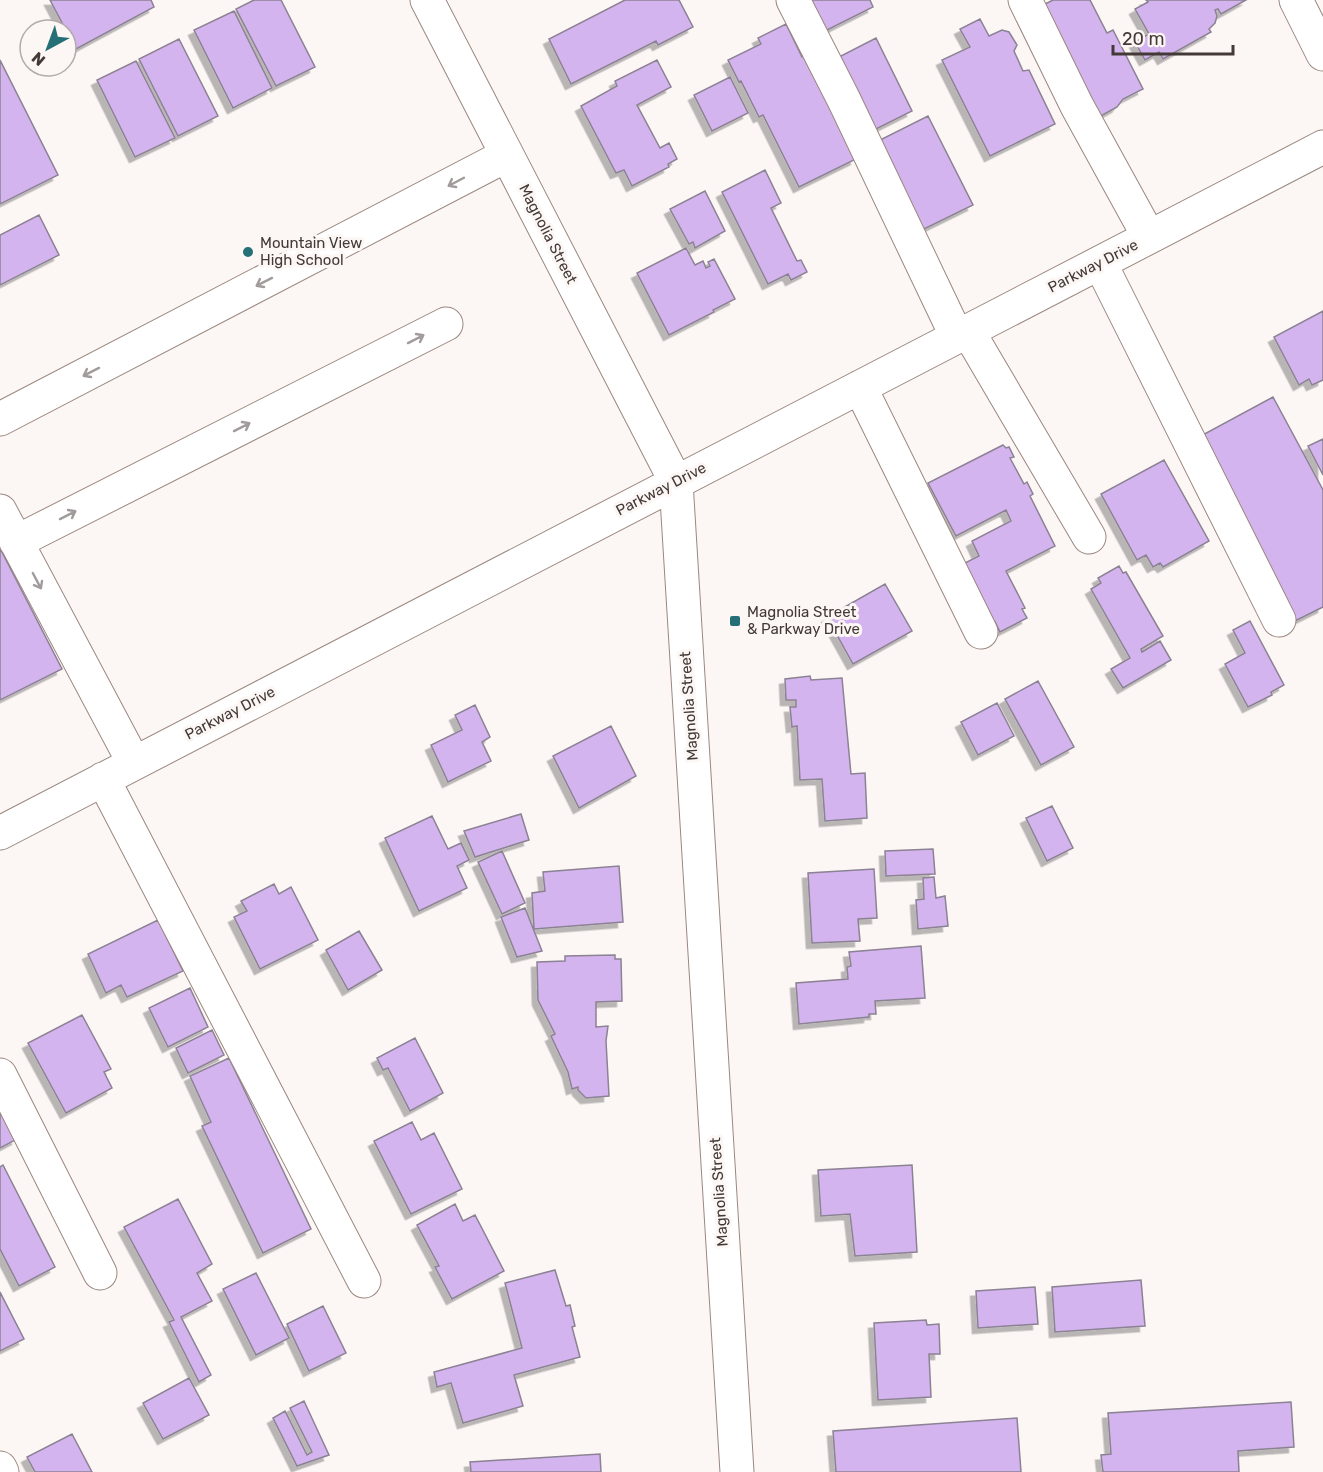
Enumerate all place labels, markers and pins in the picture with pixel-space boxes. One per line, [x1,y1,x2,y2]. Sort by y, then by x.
place label: Mountain View High School [260,234,362,269]
marker: Mountain View High School [241,245,255,259]
place label: Magnolia Street & Parkway Drive [747,603,860,638]
marker: Magnolia Street & Parkway Drive [728,614,742,628]

